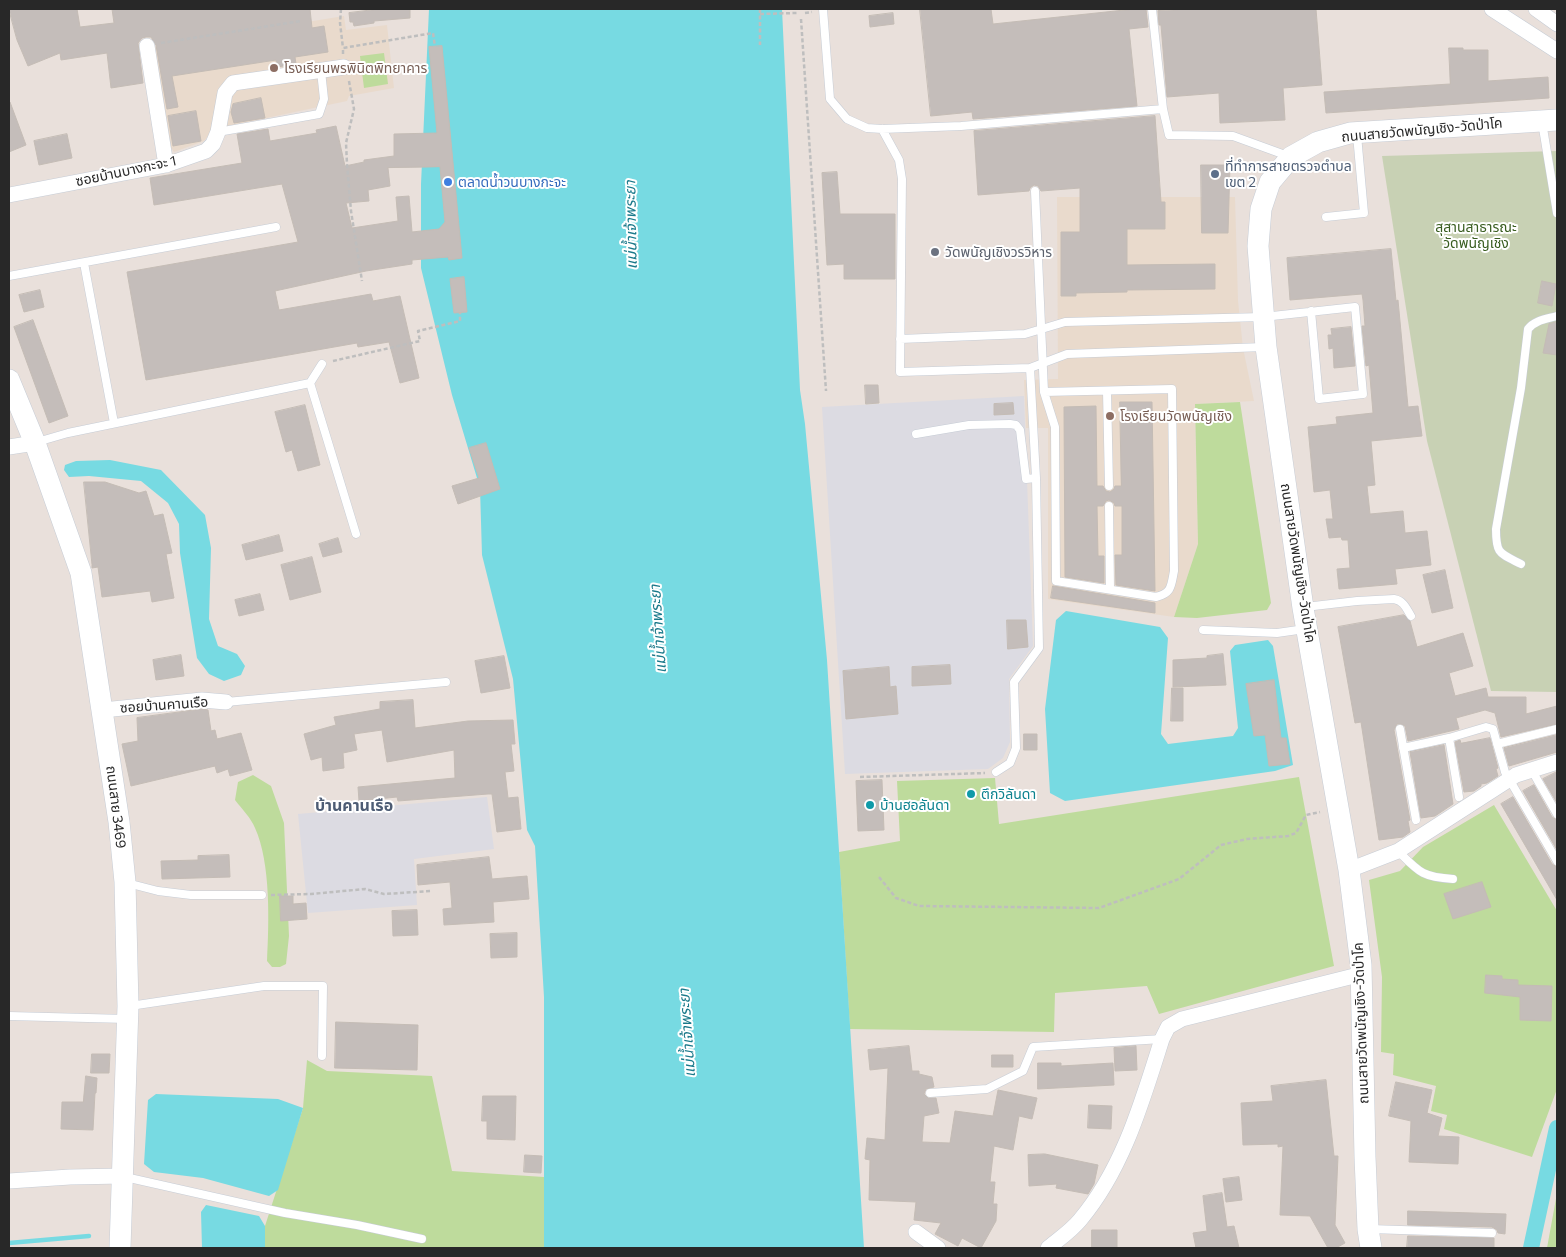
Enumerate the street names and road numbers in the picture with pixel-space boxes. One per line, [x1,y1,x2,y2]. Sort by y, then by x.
street label: ถนนสายวัดพนัญเชิง-วัดป่าโค [1341,115,1503,145]
street label: ซอยบ้านบางกะจะ 1 [74,152,178,190]
street label: ถนนสายวัดพนัญเชิง-วัดป่าโค [1277,482,1319,644]
street label: ซอยบ้านคานเรือ [119,694,209,716]
street label: ถนนสาย 3469 [103,765,129,849]
street label: ถนนสายวัดพนัญเชิง-วัดป่าโค [1350,942,1372,1104]

